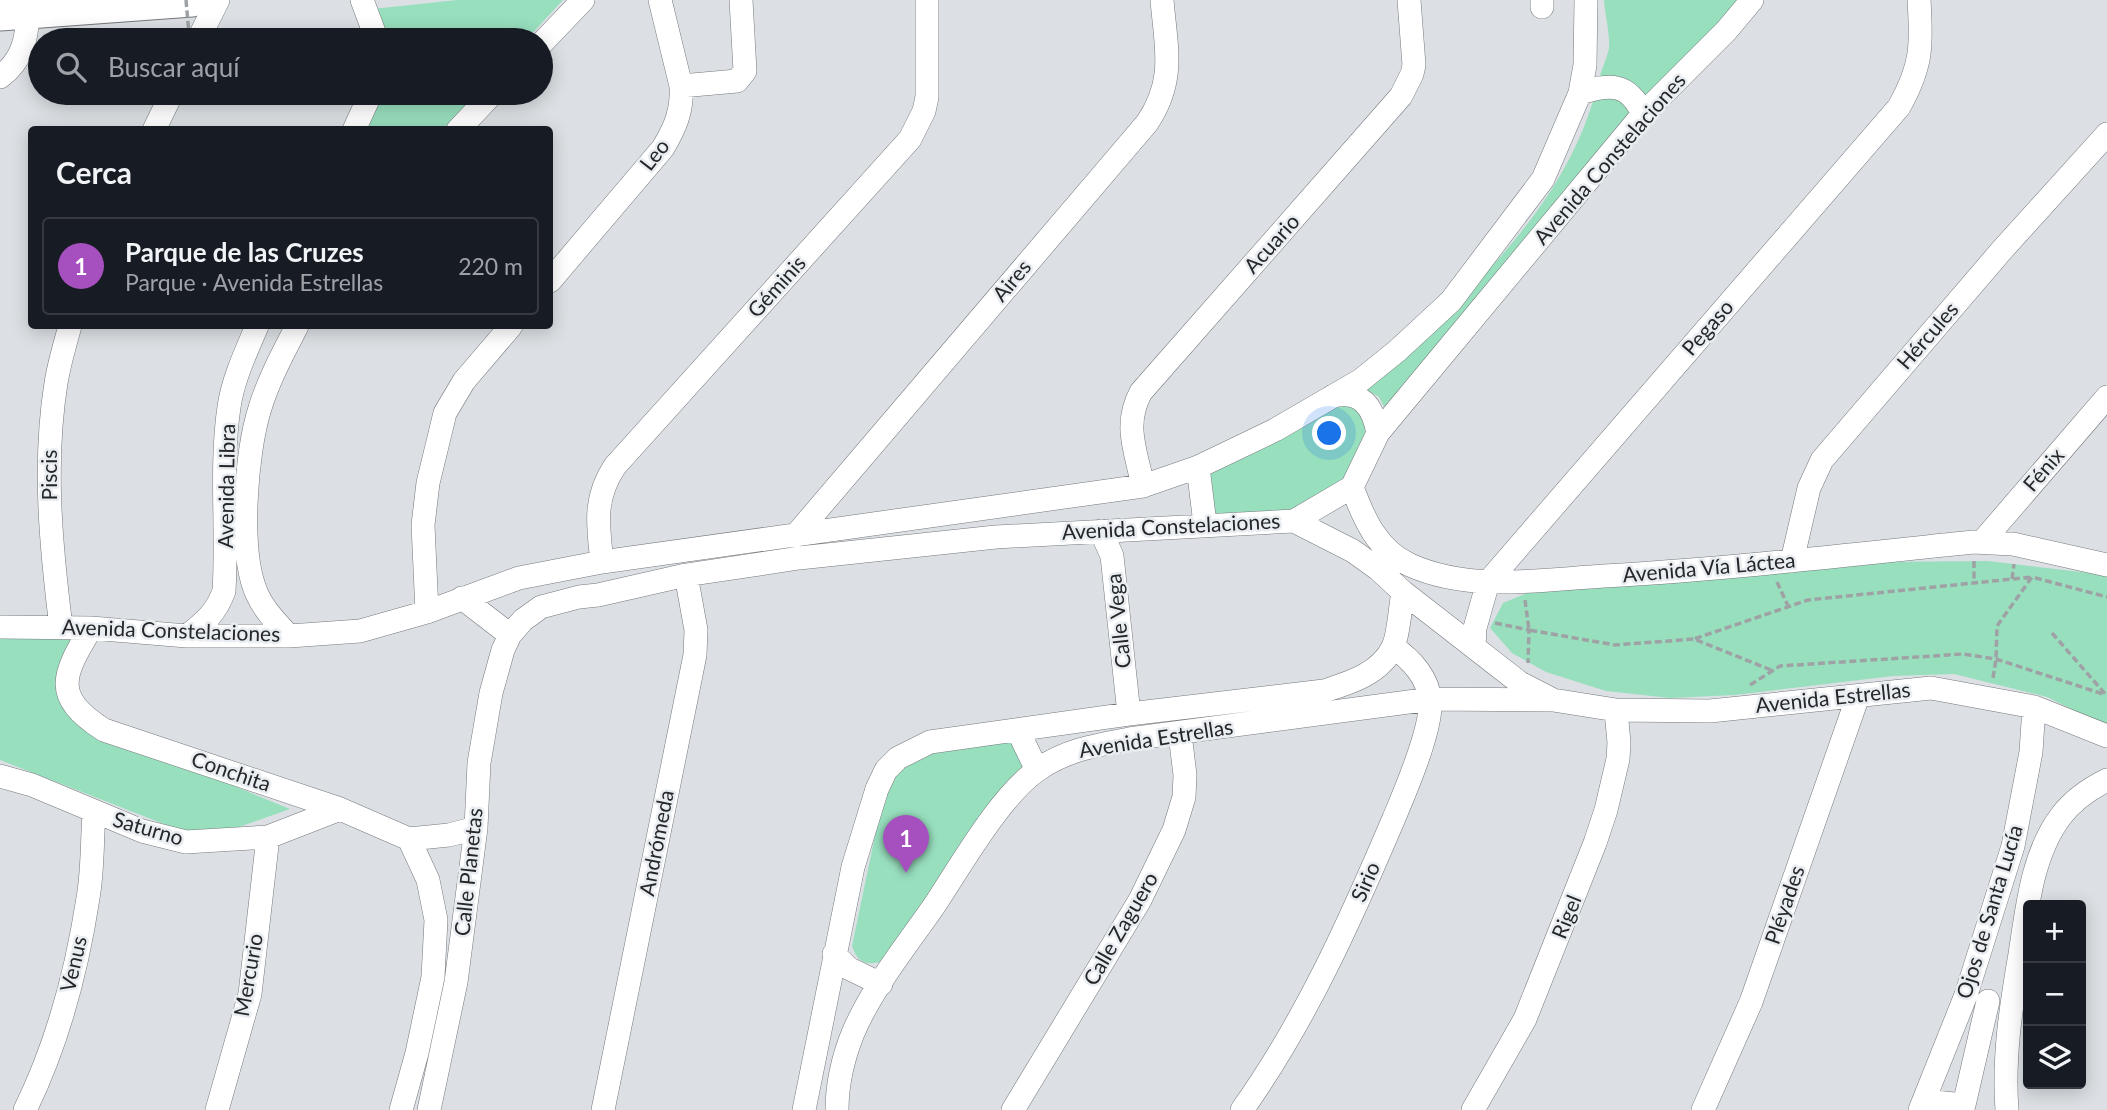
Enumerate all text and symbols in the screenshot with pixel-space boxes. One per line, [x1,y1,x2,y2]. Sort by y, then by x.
search box [28,28,553,105]
icon: search [52,48,90,86]
text: Buscar aquí [108,51,239,83]
street label: Avenida Constelaciones [1528,67,1690,249]
street label: Leo [634,133,674,175]
text: Cerca [56,154,132,190]
street label: Acuario [1238,208,1304,278]
text: Parque de las Cruzes [125,236,364,268]
street label: Géminis [742,250,810,322]
text: 1 [74,252,88,280]
text: 220 m [458,252,523,280]
street label: Aires [986,254,1035,306]
text: Parque · Avenida Estrellas [125,268,383,296]
street label: Pegaso [1676,294,1738,360]
street label: Hércules [1891,296,1963,374]
your location [1312,416,1346,450]
street label: Avenida Libra [212,423,239,549]
street label: Fénix [2017,442,2069,496]
street label: Piscis [36,450,61,500]
street label: Avenida Constelaciones [1061,507,1281,544]
street label: Avenida Vía Láctea [1621,546,1796,587]
street label: Calle Vega [1100,573,1135,670]
street label: Avenida Constelaciones [61,613,281,646]
street label: Avenida Estrellas [1754,676,1912,717]
street label: Avenida Estrellas [1077,713,1235,762]
street label: Conchita [189,745,274,796]
street label: Andrómeda [633,788,678,898]
street label: Saturno [110,806,187,850]
street label: Calle Planetas [448,807,487,937]
pin: 1 [883,815,929,873]
street label: Ojos de Santa Lucía [1950,822,2027,1001]
street label: Sirio [1345,858,1384,905]
street label: Pléyades [1759,862,1809,947]
street label: Calle Zaguero [1077,867,1162,989]
street label: Rigel [1546,891,1586,942]
map controls [2023,900,2086,1089]
button: + [2023,900,2086,963]
street label: Mercurio [228,931,267,1018]
street label: Venus [54,933,91,994]
button: − [2023,963,2086,1026]
button: layers [2023,1026,2086,1089]

